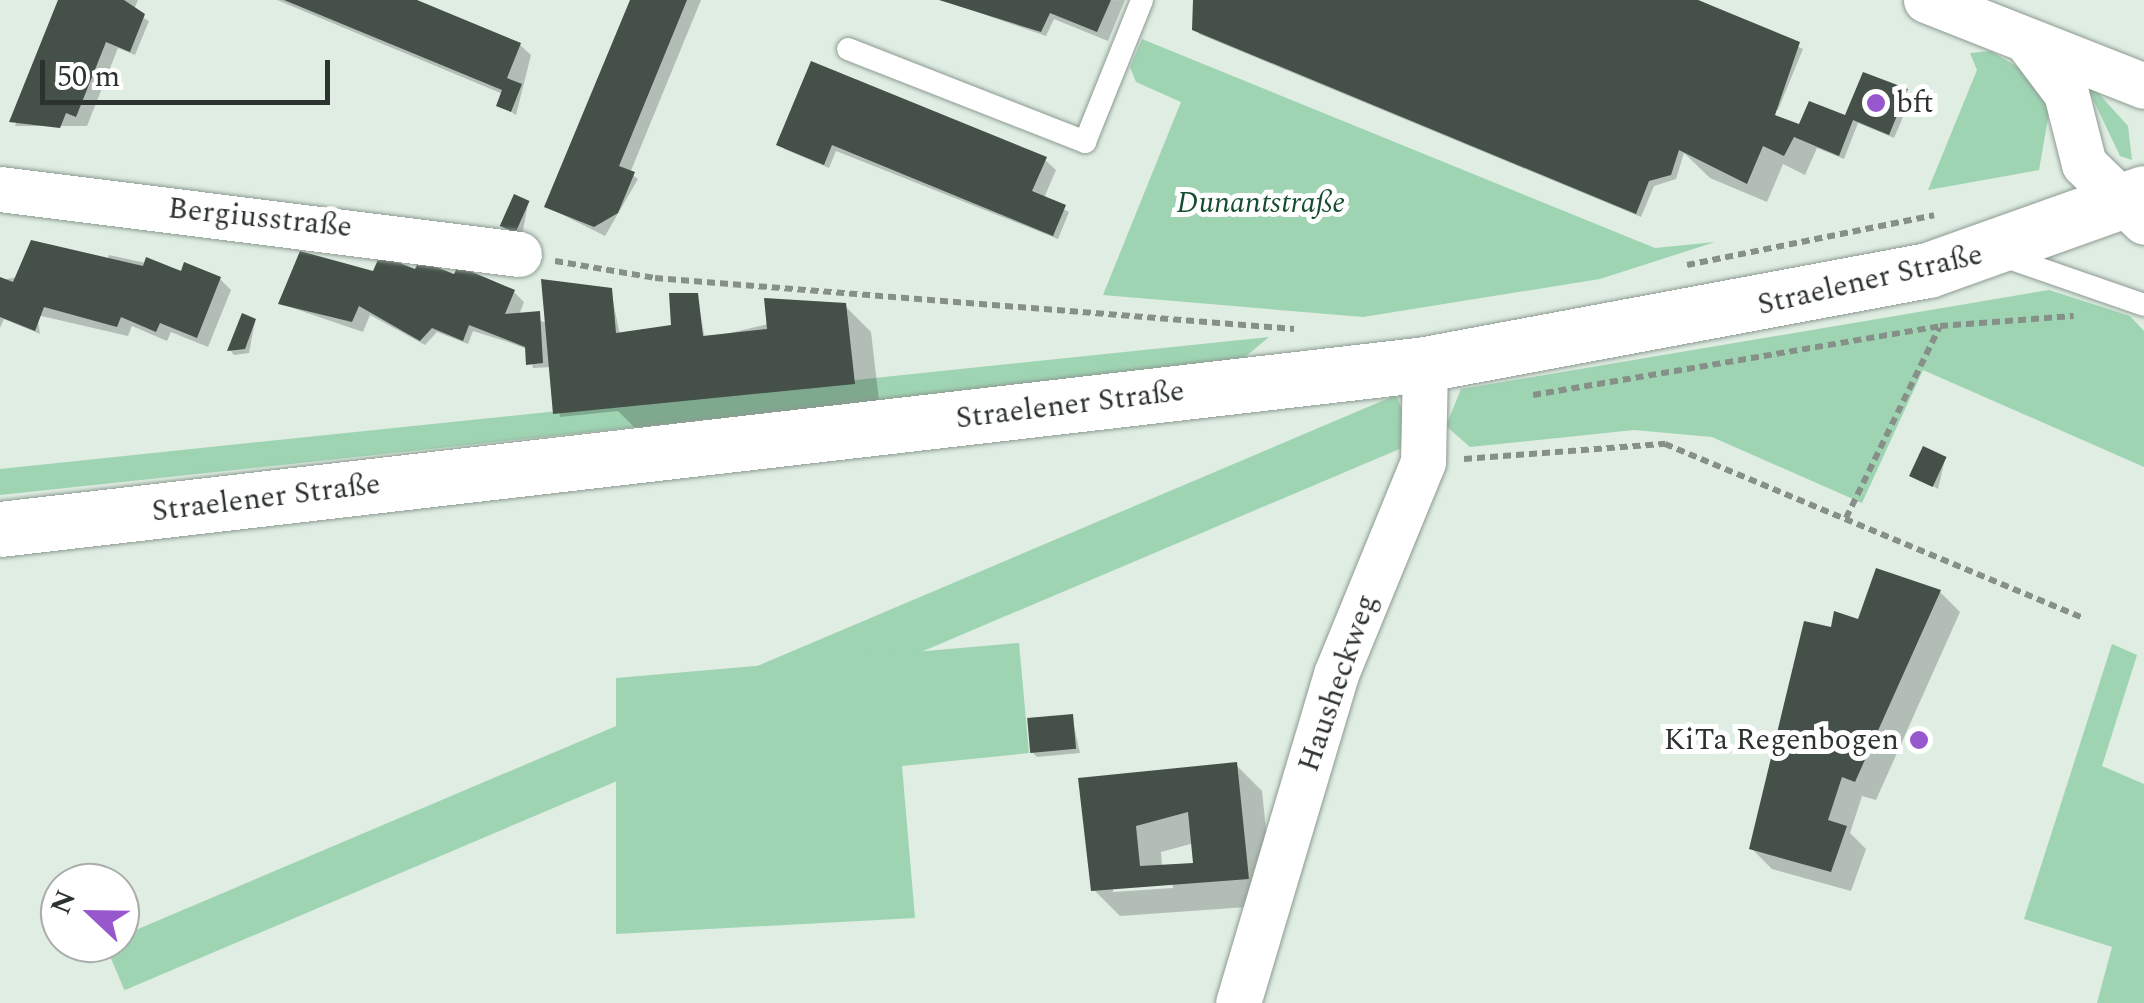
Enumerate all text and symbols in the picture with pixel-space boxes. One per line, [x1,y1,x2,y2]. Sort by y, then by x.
scale bar [45,40,335,102]
text: 50 m [57,54,120,100]
place label: bft [1896,85,1934,121]
marker: bft [1865,92,1887,114]
park label: Dunantstraße [1177,185,1345,221]
street label: Bergiusstraße [166,190,354,246]
street label: Straelener Straße [1754,237,1986,323]
street label: Straelener Straße [954,373,1186,437]
street label: Straelener Straße [150,466,382,530]
street label: Hausheckweg [1291,590,1385,776]
place label: KiTa Regenbogen [1664,722,1899,758]
marker: KiTa Regenbogen [1908,729,1930,751]
north arrow [40,863,140,963]
text: N [39,884,88,921]

